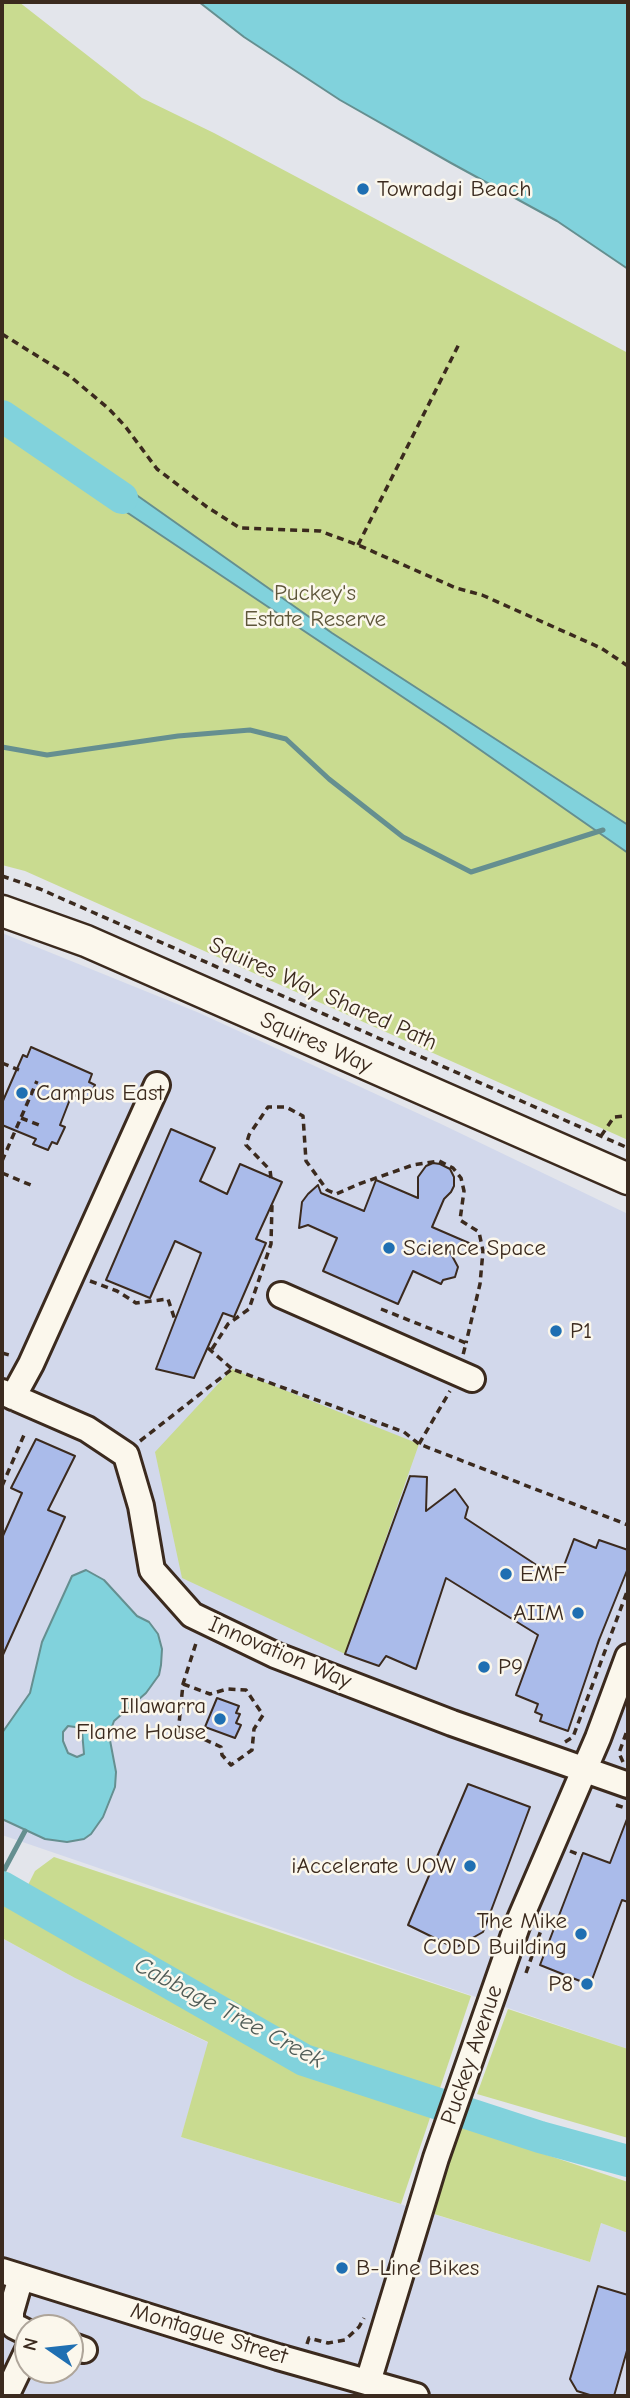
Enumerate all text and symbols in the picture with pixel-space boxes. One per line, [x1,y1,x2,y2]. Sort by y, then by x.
place label: Towradgi Beach [377,175,532,203]
marker: Towradgi Beach [355,181,371,197]
park label: Puckey's Estate Reserve [244,579,386,633]
street label: Squires Way Shared Path [205,931,441,1057]
street label: Squires Way [256,1006,376,1080]
place label: Campus East [36,1079,164,1107]
marker: Campus East [14,1085,30,1101]
place label: Science Space [403,1234,546,1262]
marker: Science Space [381,1240,397,1256]
place label: P1 [570,1317,592,1345]
marker: P1 [548,1323,564,1339]
place label: EMF [520,1560,566,1588]
marker: EMF [498,1566,514,1582]
place label: AIIM [513,1599,564,1627]
marker: AIIM [570,1605,586,1621]
street label: Innovation Way [205,1611,355,1695]
place label: P9 [498,1653,523,1681]
marker: P9 [476,1659,492,1675]
place label: Illawarra Flame House [76,1692,206,1746]
marker: Illawarra Flame House [212,1711,228,1727]
place label: iAccelerate UOW [291,1852,456,1880]
marker: iAccelerate UOW [462,1858,478,1874]
place label: The Mike CODD Building [423,1907,567,1961]
marker: The Mike CODD Building [573,1926,589,1942]
water label: Cabbage Tree Creek [129,1951,329,2075]
place label: P8 [548,1970,573,1998]
marker: P8 [579,1976,595,1992]
street label: Puckey Avenue [435,1982,509,2128]
place label: B-Line Bikes [356,2254,479,2282]
marker: B-Line Bikes [334,2260,350,2276]
street label: Montague Street [127,2297,291,2371]
north arrow [14,2314,84,2384]
text: N [18,2336,43,2353]

